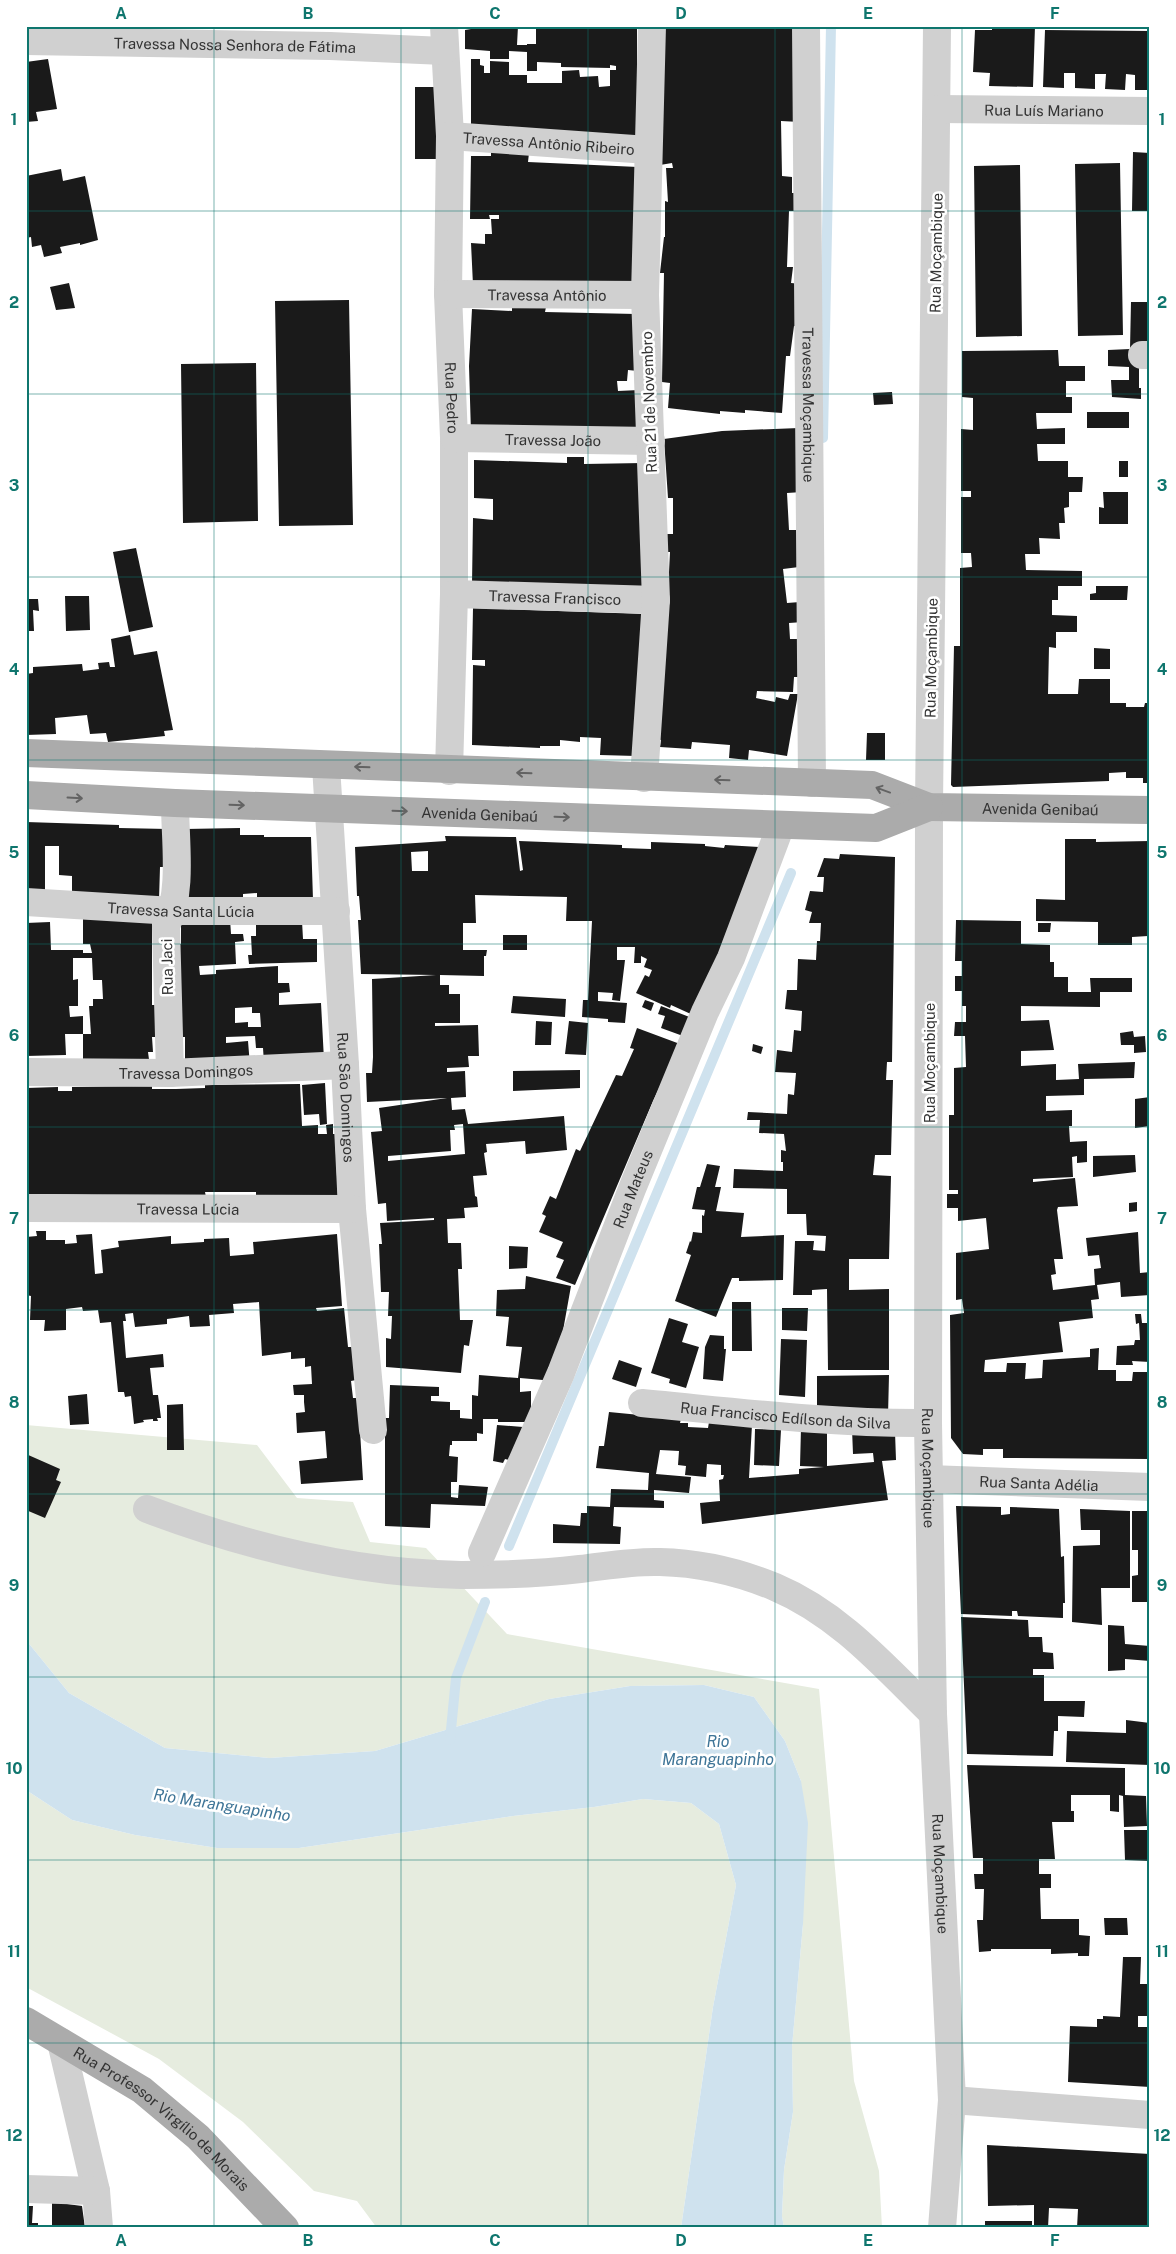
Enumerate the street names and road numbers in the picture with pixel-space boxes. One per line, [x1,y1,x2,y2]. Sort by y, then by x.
street label: Travessa Nossa Senhora de Fátima [114,34,356,56]
street label: Rua Luís Mariano [984,101,1104,119]
street label: Travessa Antônio Ribeiro [462,128,635,158]
street label: Rua Moçambique [926,193,946,313]
street label: Travessa Antônio [487,286,607,303]
street label: Travessa Moçambique [800,327,818,483]
street label: Rua 21 de Novembro [638,331,660,473]
street label: Rua Pedro [442,361,462,434]
street label: Travessa João [505,430,601,449]
street label: Travessa Francisco [488,587,621,607]
street label: Rua Moçambique [921,598,941,718]
street label: Avenida Genibaú [982,799,1099,818]
street label: Avenida Genibaú [421,803,538,824]
street label: Travessa Santa Lúcia [107,898,254,920]
street label: Rua Jaci [158,939,176,995]
street label: Rua Moçambique [921,1003,938,1123]
street label: Rua São Domingos [334,1032,358,1163]
street label: Travessa Domingos [119,1061,254,1082]
street label: Rua Mateus [609,1148,656,1230]
street label: Travessa Lúcia [137,1200,239,1217]
street label: Rua Francisco Edílson da Silva [679,1398,891,1431]
street label: Rua Moçambique [919,1408,938,1528]
street label: Rua Santa Adélia [979,1472,1099,1494]
street label: Rua Moçambique [929,1813,952,1934]
street label: Rua Professor Virgílio de Morais [71,2043,253,2194]

